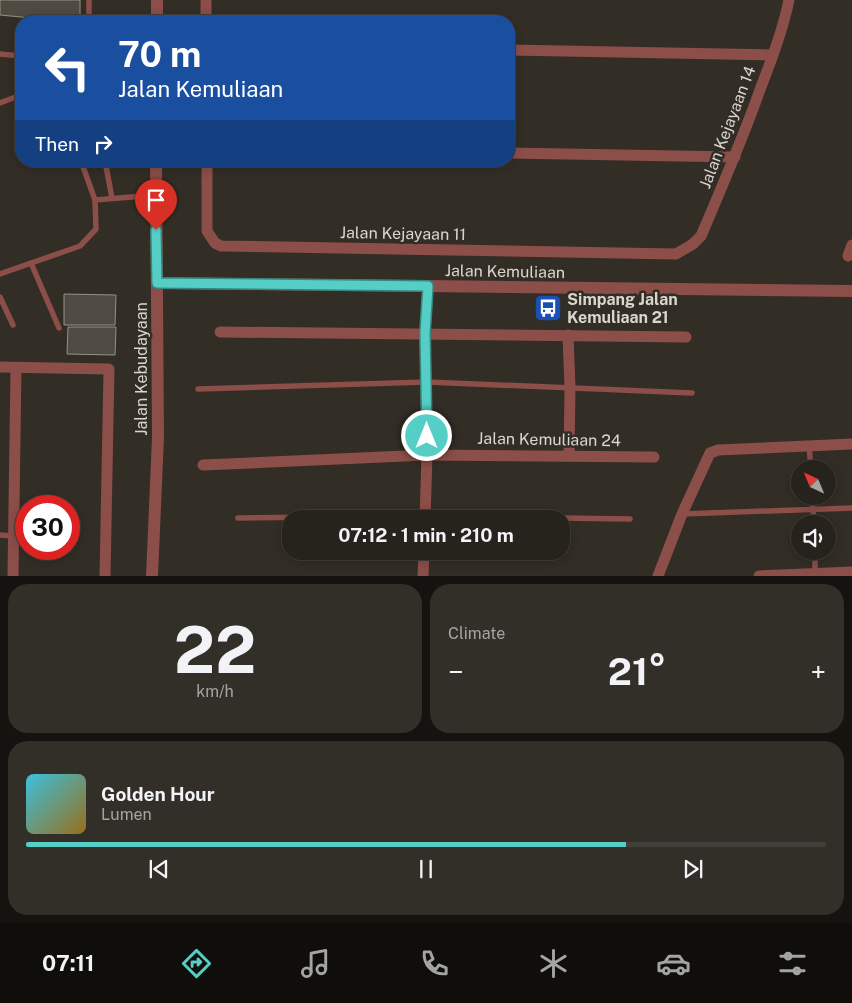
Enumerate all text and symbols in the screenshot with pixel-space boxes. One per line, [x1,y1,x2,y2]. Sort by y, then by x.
text: 70 m [118,34,201,75]
icon: left [35,35,100,100]
street label: Jalan Kejayaan 14 [695,63,760,191]
text: Jalan Kemuliaan [118,76,283,102]
icon: right [89,130,117,158]
text: Then [35,133,79,155]
pin [135,179,177,230]
icon: arrive [142,186,170,214]
street label: Jalan Kejayaan 11 [340,223,466,244]
street label: Jalan Kemuliaan [445,261,565,282]
place label: Simpang Jalan Kemuliaan 21 [567,290,678,327]
bus stop icon: Simpang Jalan Kemuliaan 21 [533,293,563,323]
street label: Jalan Kebudayaan [132,302,151,436]
position arrow [400,409,452,461]
street label: Jalan Kemuliaan 24 [477,429,621,450]
north arrow [791,460,836,505]
map controls [791,460,836,560]
speed limit sign: 30 [15,495,80,560]
button: sound [791,515,836,560]
text: 07:12 · 1 min · 210 m [338,524,514,546]
text: 22 [174,611,256,688]
text: Climate [448,624,505,643]
text: 21° [608,649,666,694]
text: − [448,655,464,688]
text: + [810,655,826,688]
text: km/h [196,682,234,701]
text: Golden Hour [101,783,215,805]
text: Lumen [101,805,152,824]
icon: previous [145,855,173,883]
icon: pause [412,855,440,883]
icon: next [679,855,707,883]
icon: directions [179,946,214,981]
icon: music [298,946,333,981]
icon: phone [417,946,452,981]
icon: climate [536,946,571,981]
icon: car [656,946,691,981]
icon: filters [775,946,810,981]
text: 07:11 [42,950,94,976]

